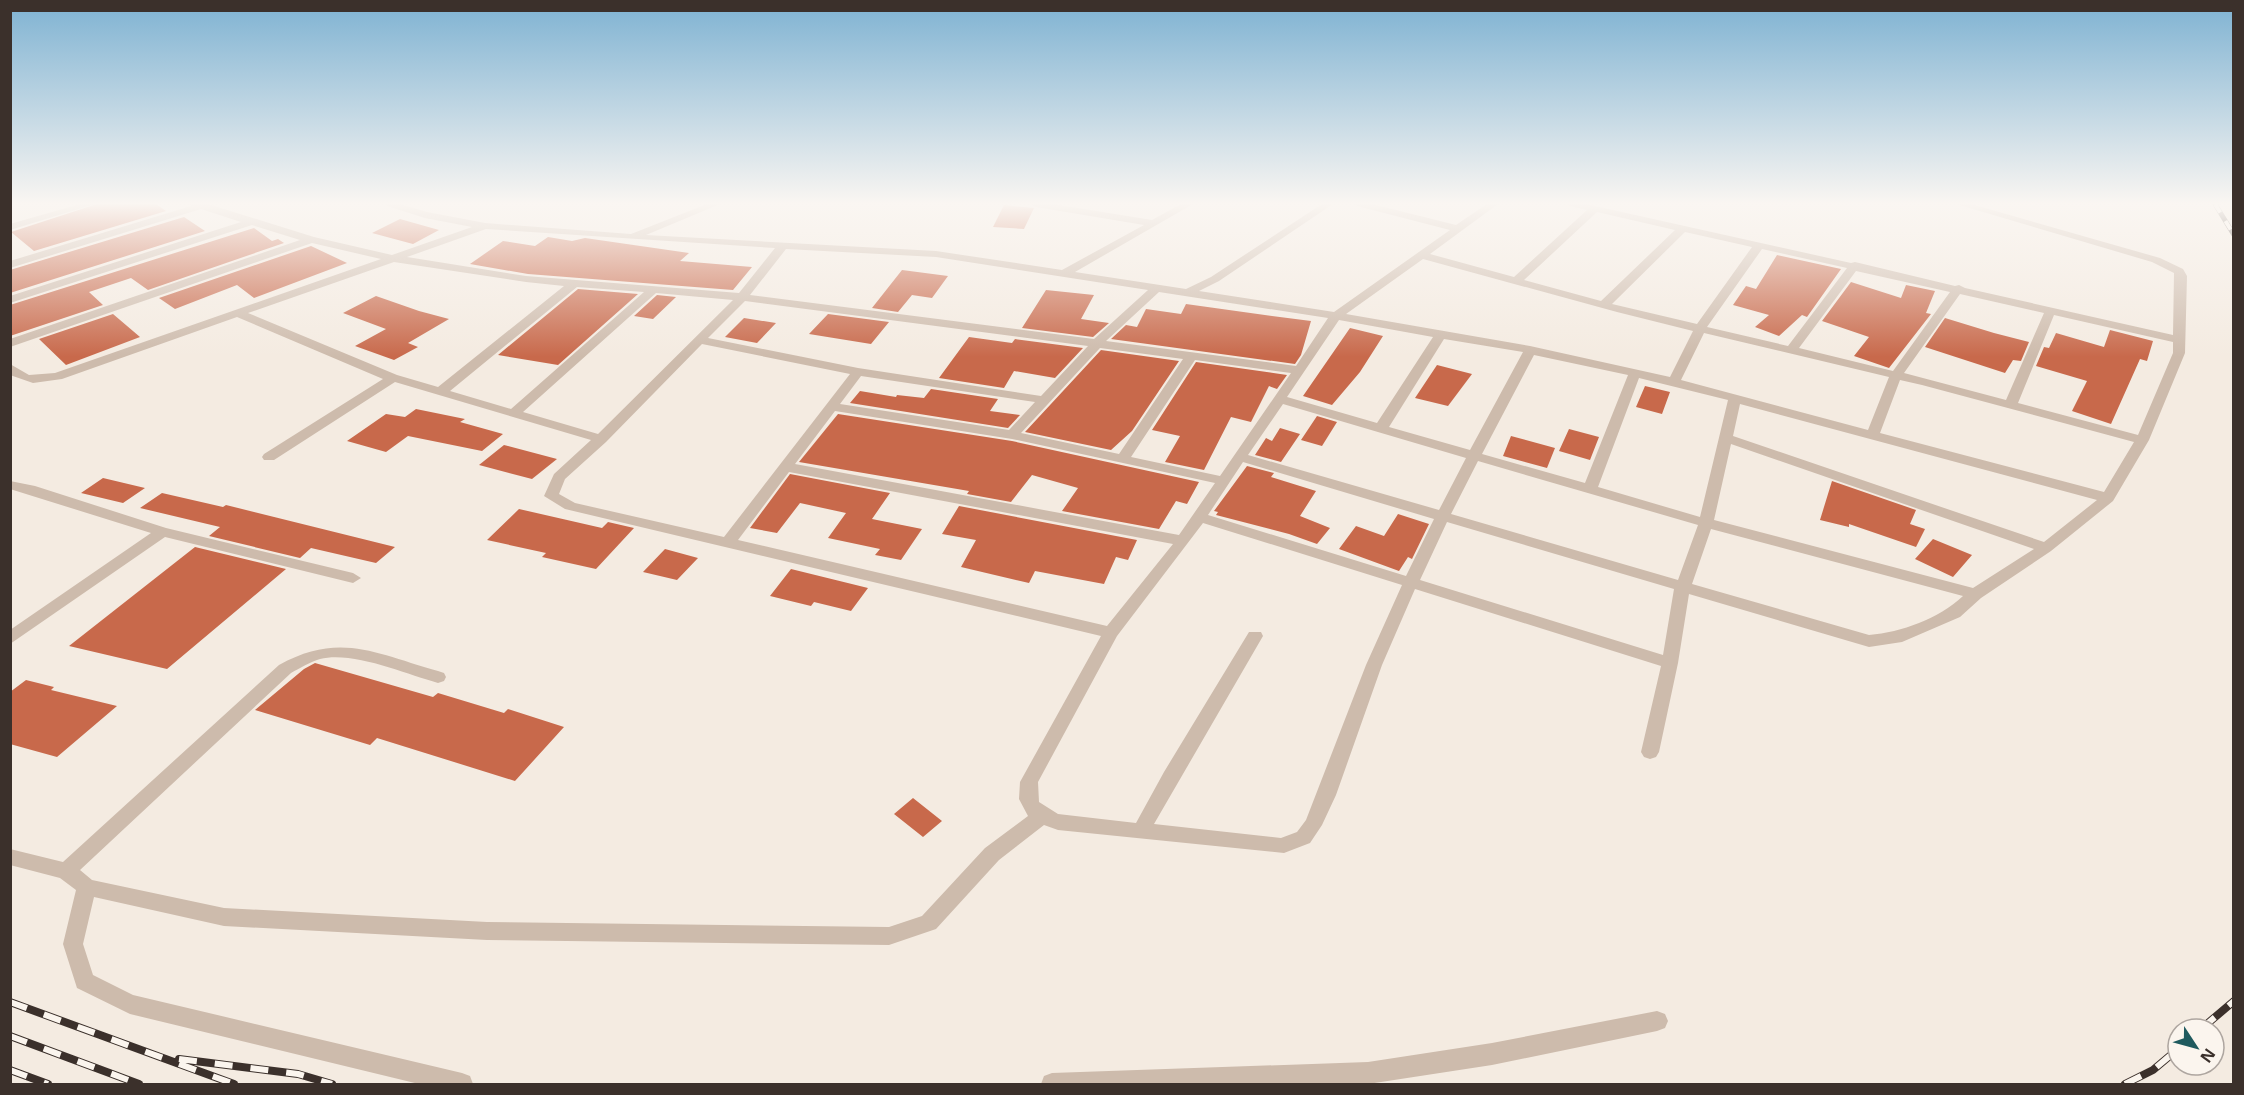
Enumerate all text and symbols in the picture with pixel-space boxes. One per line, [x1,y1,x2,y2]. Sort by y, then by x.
north arrow [2166,1017,2226,1077]
text: N [2195,1044,2221,1068]

